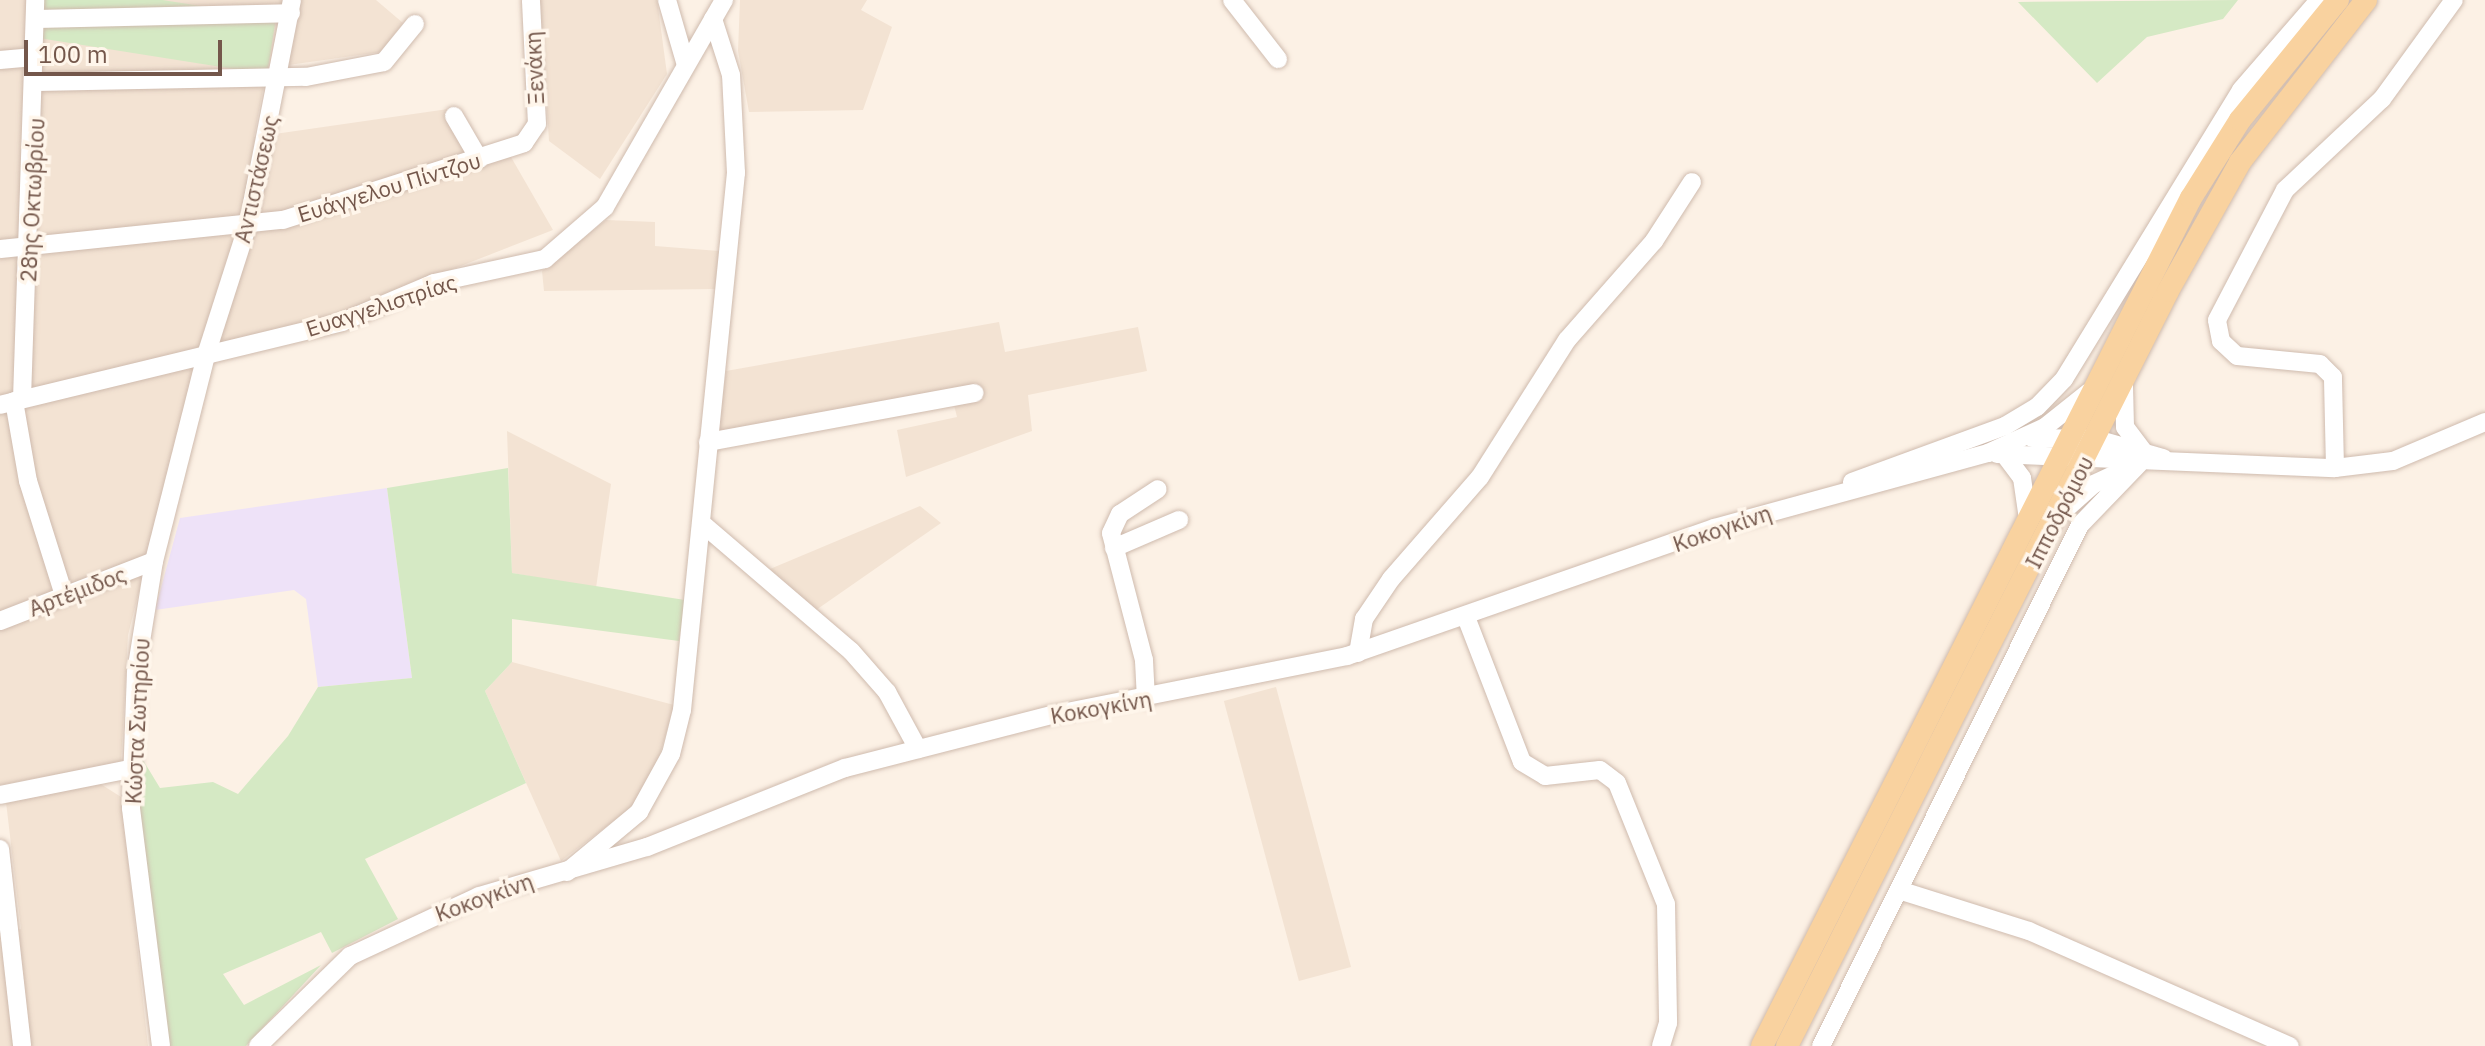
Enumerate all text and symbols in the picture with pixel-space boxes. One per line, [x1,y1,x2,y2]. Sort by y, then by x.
scale bar [28,24,226,74]
street label: Ξενάκη [519,31,549,105]
text: 100 m [38,38,108,70]
street label: Αντιστάσεως [228,113,284,245]
street label: 28ης Οκτωβρίου [15,117,49,283]
street label: Ευάγγελου Πίντζου [294,147,484,227]
street label: Ευαγγελιστρίας [302,268,460,342]
street label: Ιπποδρόμου [2019,451,2099,573]
street label: Κοκογκίνη [1669,499,1775,557]
street label: Αρτέμιδος [25,560,129,622]
street label: Κώστα Σωτηρίου [119,637,155,805]
street label: Κοκογκίνη [1048,685,1154,729]
street label: Κοκογκίνη [431,867,537,927]

